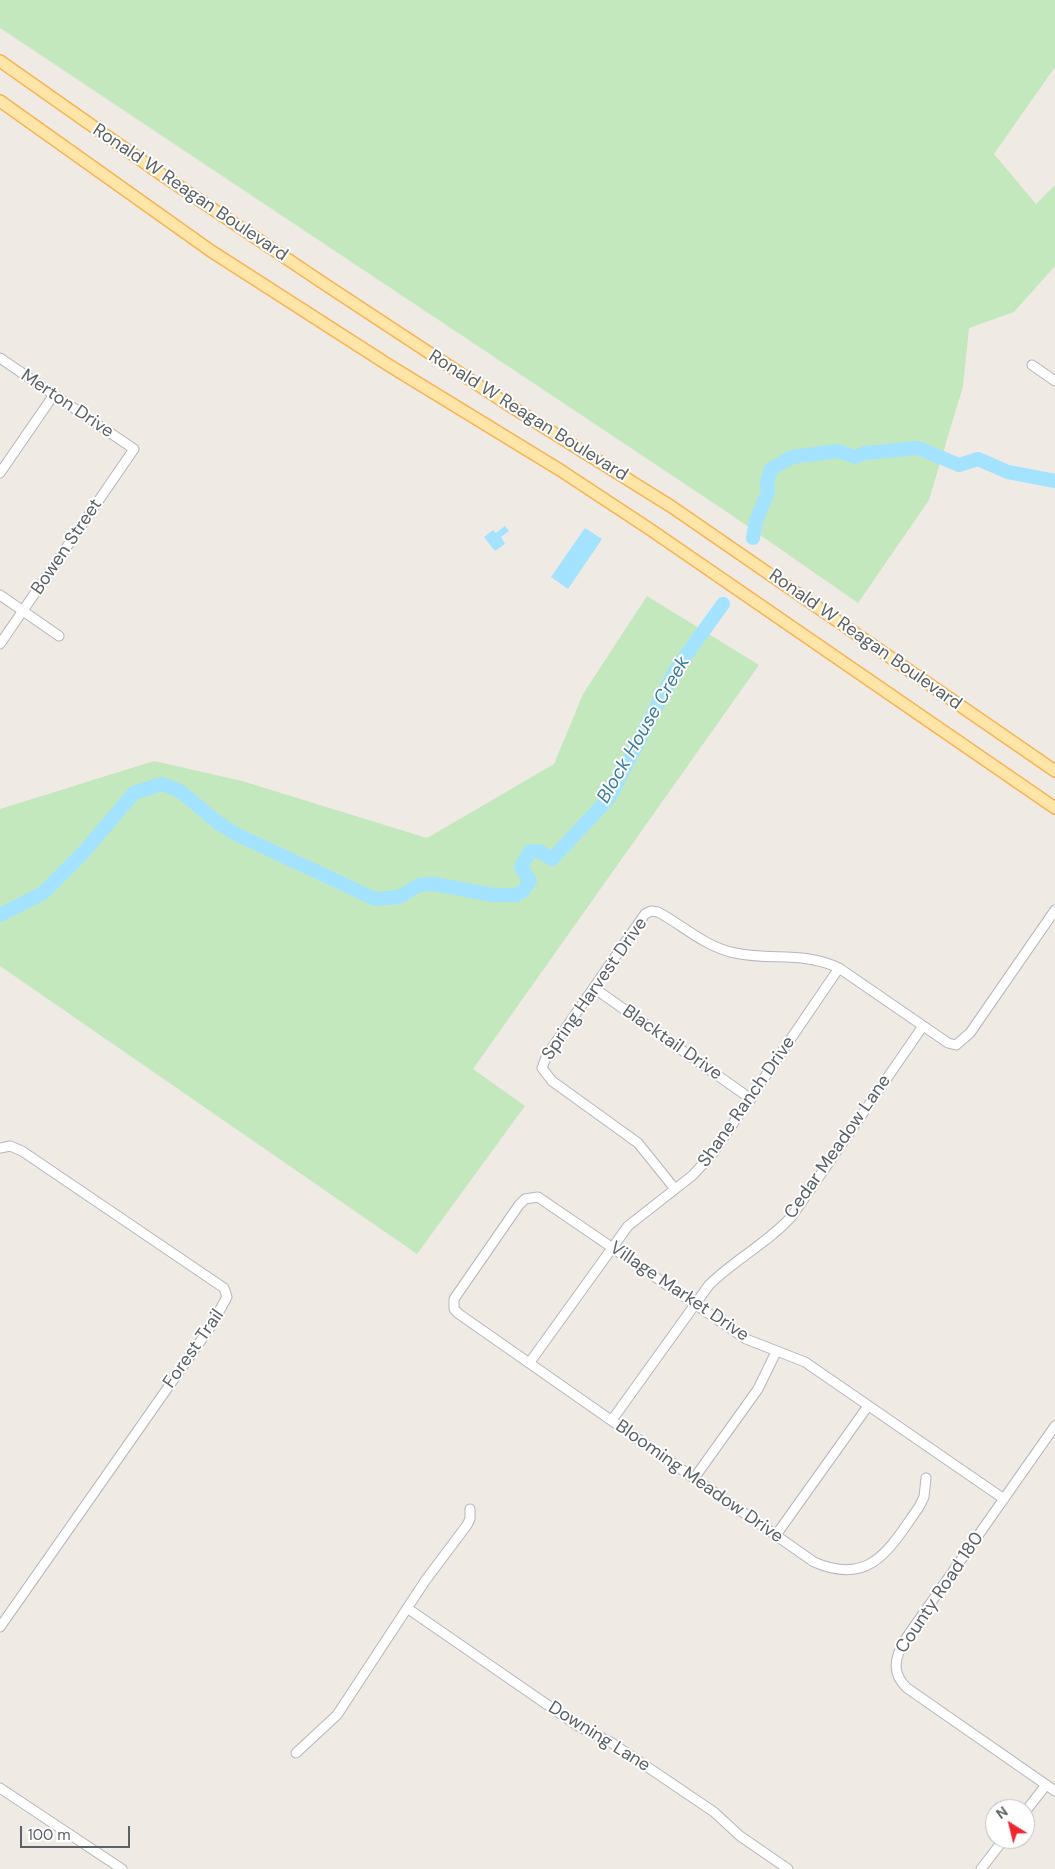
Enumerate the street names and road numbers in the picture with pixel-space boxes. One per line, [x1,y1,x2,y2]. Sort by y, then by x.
street label: Ronald W Reagan Boulevard [88,120,292,266]
street label: Ronald W Reagan Boulevard [425,346,631,486]
street label: Merton Drive [17,365,117,443]
street label: Bowen Street [27,495,107,599]
street label: Ronald W Reagan Boulevard [764,565,966,715]
street label: Spring Harvest Drive [538,914,652,1064]
street label: Blacktail Drive [618,1001,726,1085]
street label: Shane Ranch Drive [694,1033,800,1171]
street label: Cedar Meadow Lane [780,1071,896,1223]
street label: Village Market Drive [605,1237,753,1347]
street label: Forest Trail [159,1306,229,1392]
street label: Blooming Meadow Drive [611,1416,787,1548]
street label: County Road 180 [891,1528,989,1658]
street label: Downing Lane [544,1697,654,1777]

